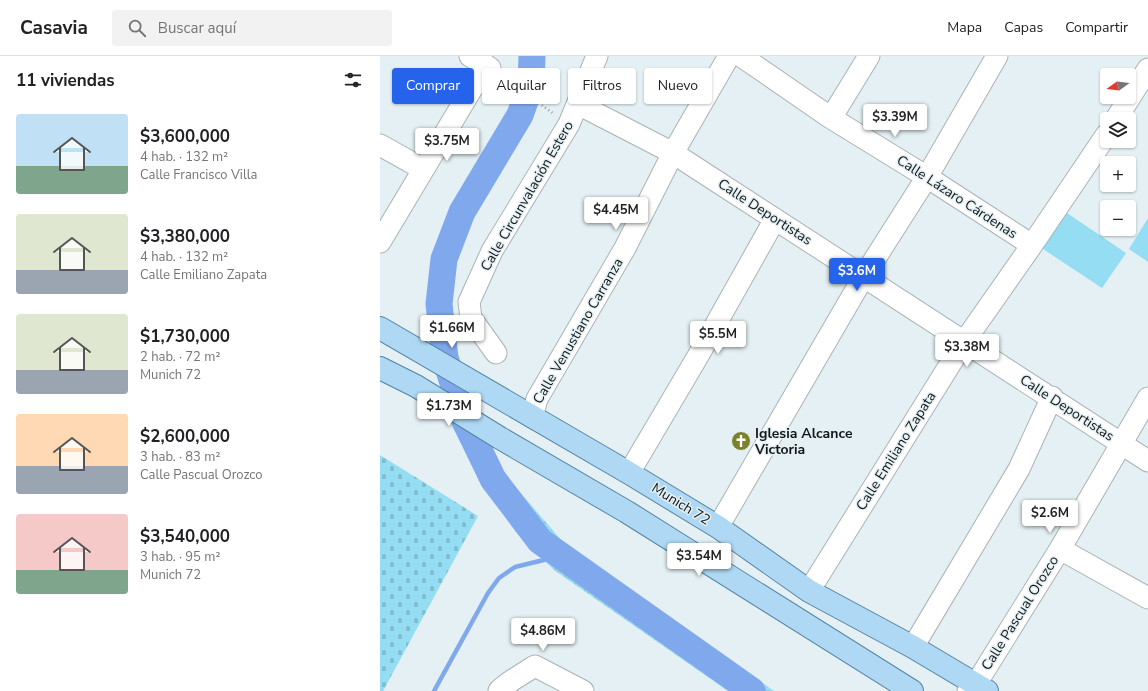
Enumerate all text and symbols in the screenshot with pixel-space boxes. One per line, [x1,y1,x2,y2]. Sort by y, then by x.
search box [112,10,392,46]
text: Casavia [20,15,88,41]
icon: search [126,17,148,39]
text: Buscar aquí [158,18,236,38]
text: Mapa [947,18,982,37]
text: Capas [1004,18,1043,37]
text: Compartir [1065,18,1128,37]
chip: Comprar [392,68,474,104]
chip: Alquilar [482,68,560,104]
chip: Filtros [568,68,636,104]
chip: Nuevo [644,68,712,104]
north arrow [1100,68,1136,104]
map controls [1100,68,1136,236]
text: 11 viviendas [16,69,115,92]
icon: filters [342,69,364,91]
pin: $3.39M [862,104,928,138]
text: $3.39M [872,108,918,126]
button: layers [1100,112,1136,148]
street label: Calle Circunvalación Estero [476,117,578,275]
text: $3,600,000 [140,125,230,148]
pin: $3.75M [414,128,480,162]
icon: home [48,130,96,178]
text: $3.75M [424,132,470,150]
text: 4 hab. · 132 m² [140,148,228,166]
street label: Calle Lázaro Cárdenas [893,151,1021,243]
button: + [1100,156,1136,192]
text: Calle Francisco Villa [140,166,257,184]
street label: Calle Deportistas [714,174,816,250]
pin: $4.45M [583,197,649,231]
button: − [1100,200,1136,236]
text: $4.45M [593,201,639,219]
text: $3,380,000 [140,225,230,248]
icon: home [48,230,96,278]
text: 4 hab. · 132 m² [140,248,228,266]
street label: Calle Venustiano Carranza [528,255,628,407]
pin: $3.6M [829,258,885,292]
text: $3.6M [838,262,876,280]
text: Calle Emiliano Zapata [140,266,267,284]
pin: $1.66M [419,315,485,349]
text: $1.66M [429,319,475,337]
pin: $5.5M [690,321,746,355]
text: $1,730,000 [140,325,230,348]
text: $5.5M [699,325,737,343]
icon: home [48,330,96,378]
pin: $3.38M [934,334,1000,368]
text: $3.38M [944,338,990,356]
text: 2 hab. · 72 m² [140,348,220,366]
text: Munich 72 [140,366,201,384]
street label: Calle Deportistas [1016,370,1118,446]
street label: Calle Emiliano Zapata [852,388,940,514]
pin: $1.73M [416,393,482,427]
text: $1.73M [426,397,472,415]
place label: Iglesia Alcance Victoria [754,424,853,459]
text: $2,600,000 [140,425,230,448]
icon: home [48,430,96,478]
church icon: Iglesia Alcance Victoria [730,430,752,452]
text: 3 hab. · 83 m² [140,448,220,466]
text: Calle Pascual Orozco [140,466,262,484]
street label: Munich 72 [648,478,714,530]
pin: $2.6M [1022,500,1078,534]
text: $2.6M [1031,504,1069,522]
text: $3,540,000 [140,525,230,548]
icon: home [48,530,96,578]
pin: $3.54M [666,543,732,577]
text: $3.54M [676,547,722,565]
text: 3 hab. · 95 m² [140,548,220,566]
street label: Calle Pascual Orozco [977,552,1063,674]
text: Munich 72 [140,566,201,584]
pin: $4.86M [510,618,576,652]
text: $4.86M [520,622,566,640]

